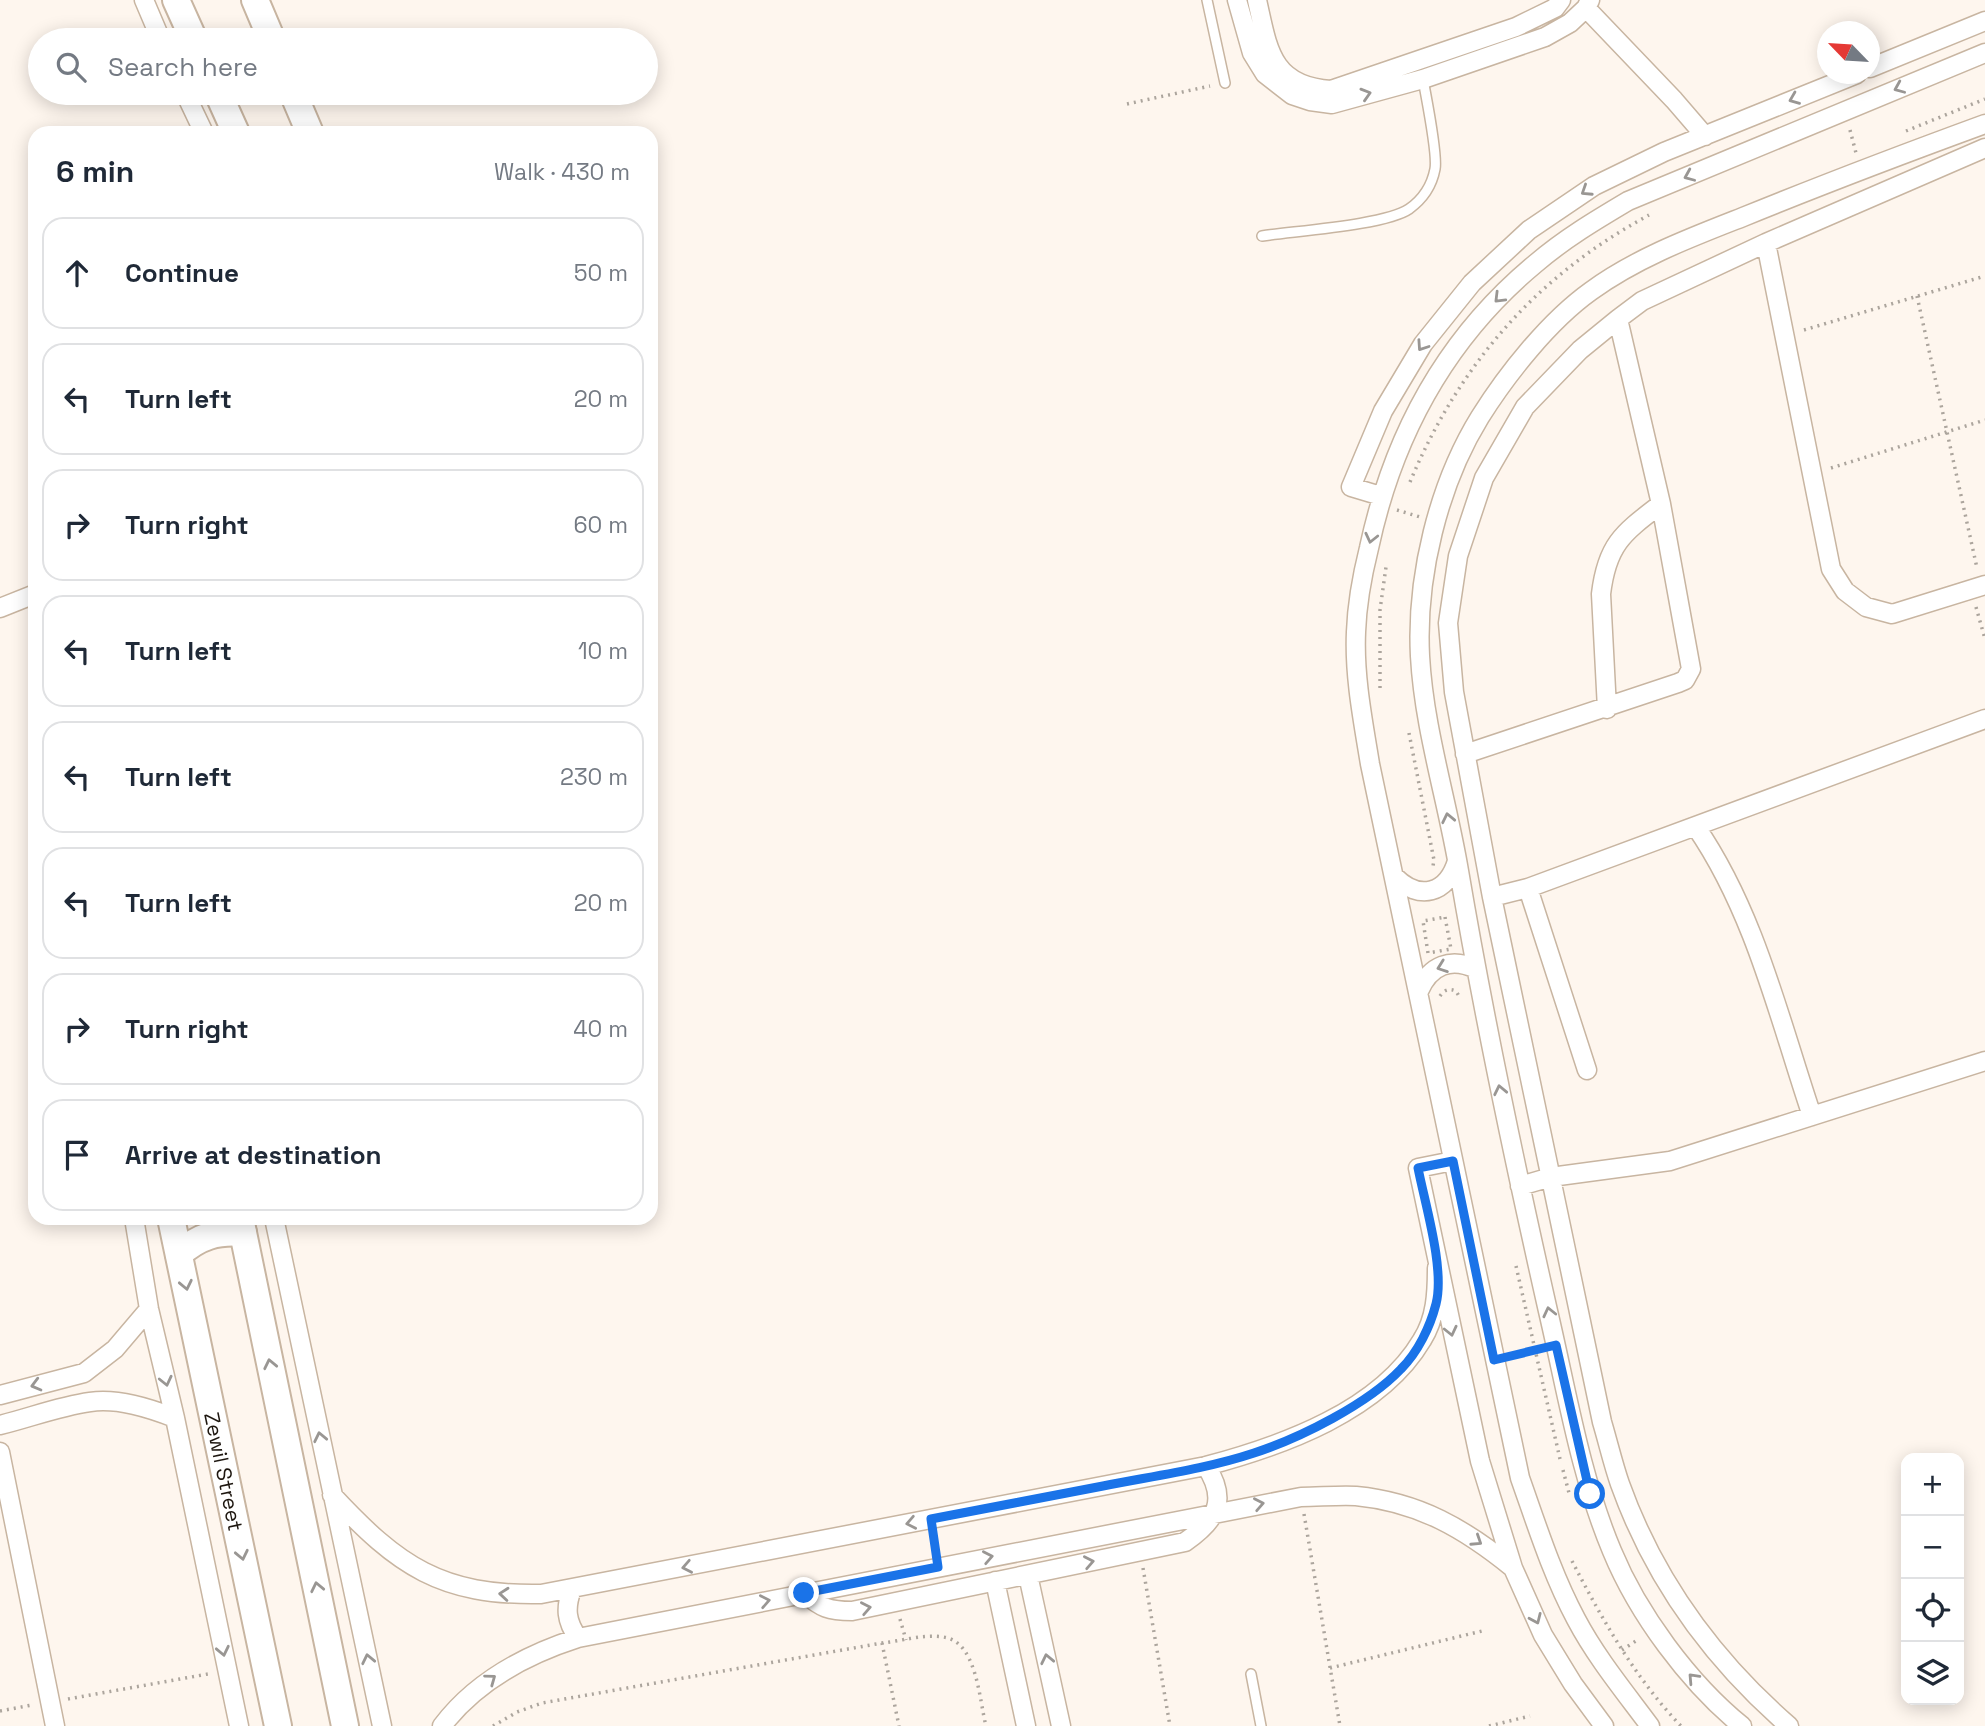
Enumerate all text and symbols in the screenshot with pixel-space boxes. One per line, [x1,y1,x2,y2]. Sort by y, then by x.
north arrow [1817,21,1880,84]
search box [28,28,658,105]
icon: search [52,48,90,86]
text: Search here [108,50,258,84]
one-way arrow [1894,80,1906,94]
one-way arrow [1360,88,1372,103]
one-way arrow [1789,91,1801,105]
text: 6 min [56,152,134,191]
text: Walk · 430 m [494,157,630,187]
one-way arrow [1684,168,1696,182]
one-way arrow [1581,183,1594,196]
icon: ahead [58,254,96,292]
text: Continue [125,256,239,290]
text: 50 m [574,258,628,288]
one-way arrow [1495,289,1508,302]
one-way arrow [1418,338,1430,351]
icon: left [58,380,96,418]
text: Turn left [125,382,232,416]
text: 20 m [574,384,628,414]
icon: right [58,506,96,544]
text: Turn right [125,508,249,542]
text: 60 m [573,510,628,540]
one-way arrow [1364,532,1379,544]
icon: left [58,632,96,670]
text: Turn left [125,634,232,668]
text: 10 m [578,636,628,666]
icon: left [58,758,96,796]
text: Turn left [125,760,232,794]
text: 230 m [560,762,628,792]
one-way arrow [1441,812,1456,824]
icon: left [58,884,96,922]
text: Turn left [125,886,232,920]
text: 20 m [574,888,628,918]
one-way arrow [1436,959,1449,973]
icon: right [58,1010,96,1048]
text: Turn right [125,1012,249,1046]
text: 40 m [573,1014,628,1044]
one-way arrow [1494,1084,1509,1096]
icon: arrive [58,1136,96,1174]
text: Arrive at destination [125,1138,382,1172]
one-way arrow [177,1279,192,1291]
one-way arrow [1542,1306,1557,1318]
one-way arrow [1443,1324,1458,1336]
one-way arrow [264,1358,279,1370]
one-way arrow [158,1375,172,1387]
one-way arrow [30,1377,42,1391]
street label: Zewil Street [199,1410,250,1533]
one-way arrow [313,1431,328,1443]
map controls [1901,1453,1964,1705]
button: + [1901,1453,1964,1516]
route start [1574,1478,1605,1509]
one-way arrow [1254,1497,1265,1512]
one-way arrow [905,1515,917,1530]
button: − [1901,1516,1964,1579]
one-way arrow [1469,1532,1482,1545]
one-way arrow [234,1549,249,1561]
one-way arrow [982,1551,994,1566]
one-way arrow [1083,1556,1095,1571]
one-way arrow [681,1559,693,1574]
route end [788,1577,819,1608]
button: locate [1901,1579,1964,1642]
one-way arrow [310,1581,325,1593]
one-way arrow [498,1587,509,1602]
one-way arrow [759,1594,771,1609]
one-way arrow [860,1601,872,1616]
one-way arrow [1528,1611,1542,1624]
button: layers [1901,1642,1964,1705]
one-way arrow [215,1645,230,1657]
one-way arrow [361,1653,376,1665]
one-way arrow [1040,1653,1055,1665]
one-way arrow [1689,1673,1702,1686]
one-way arrow [483,1675,496,1687]

